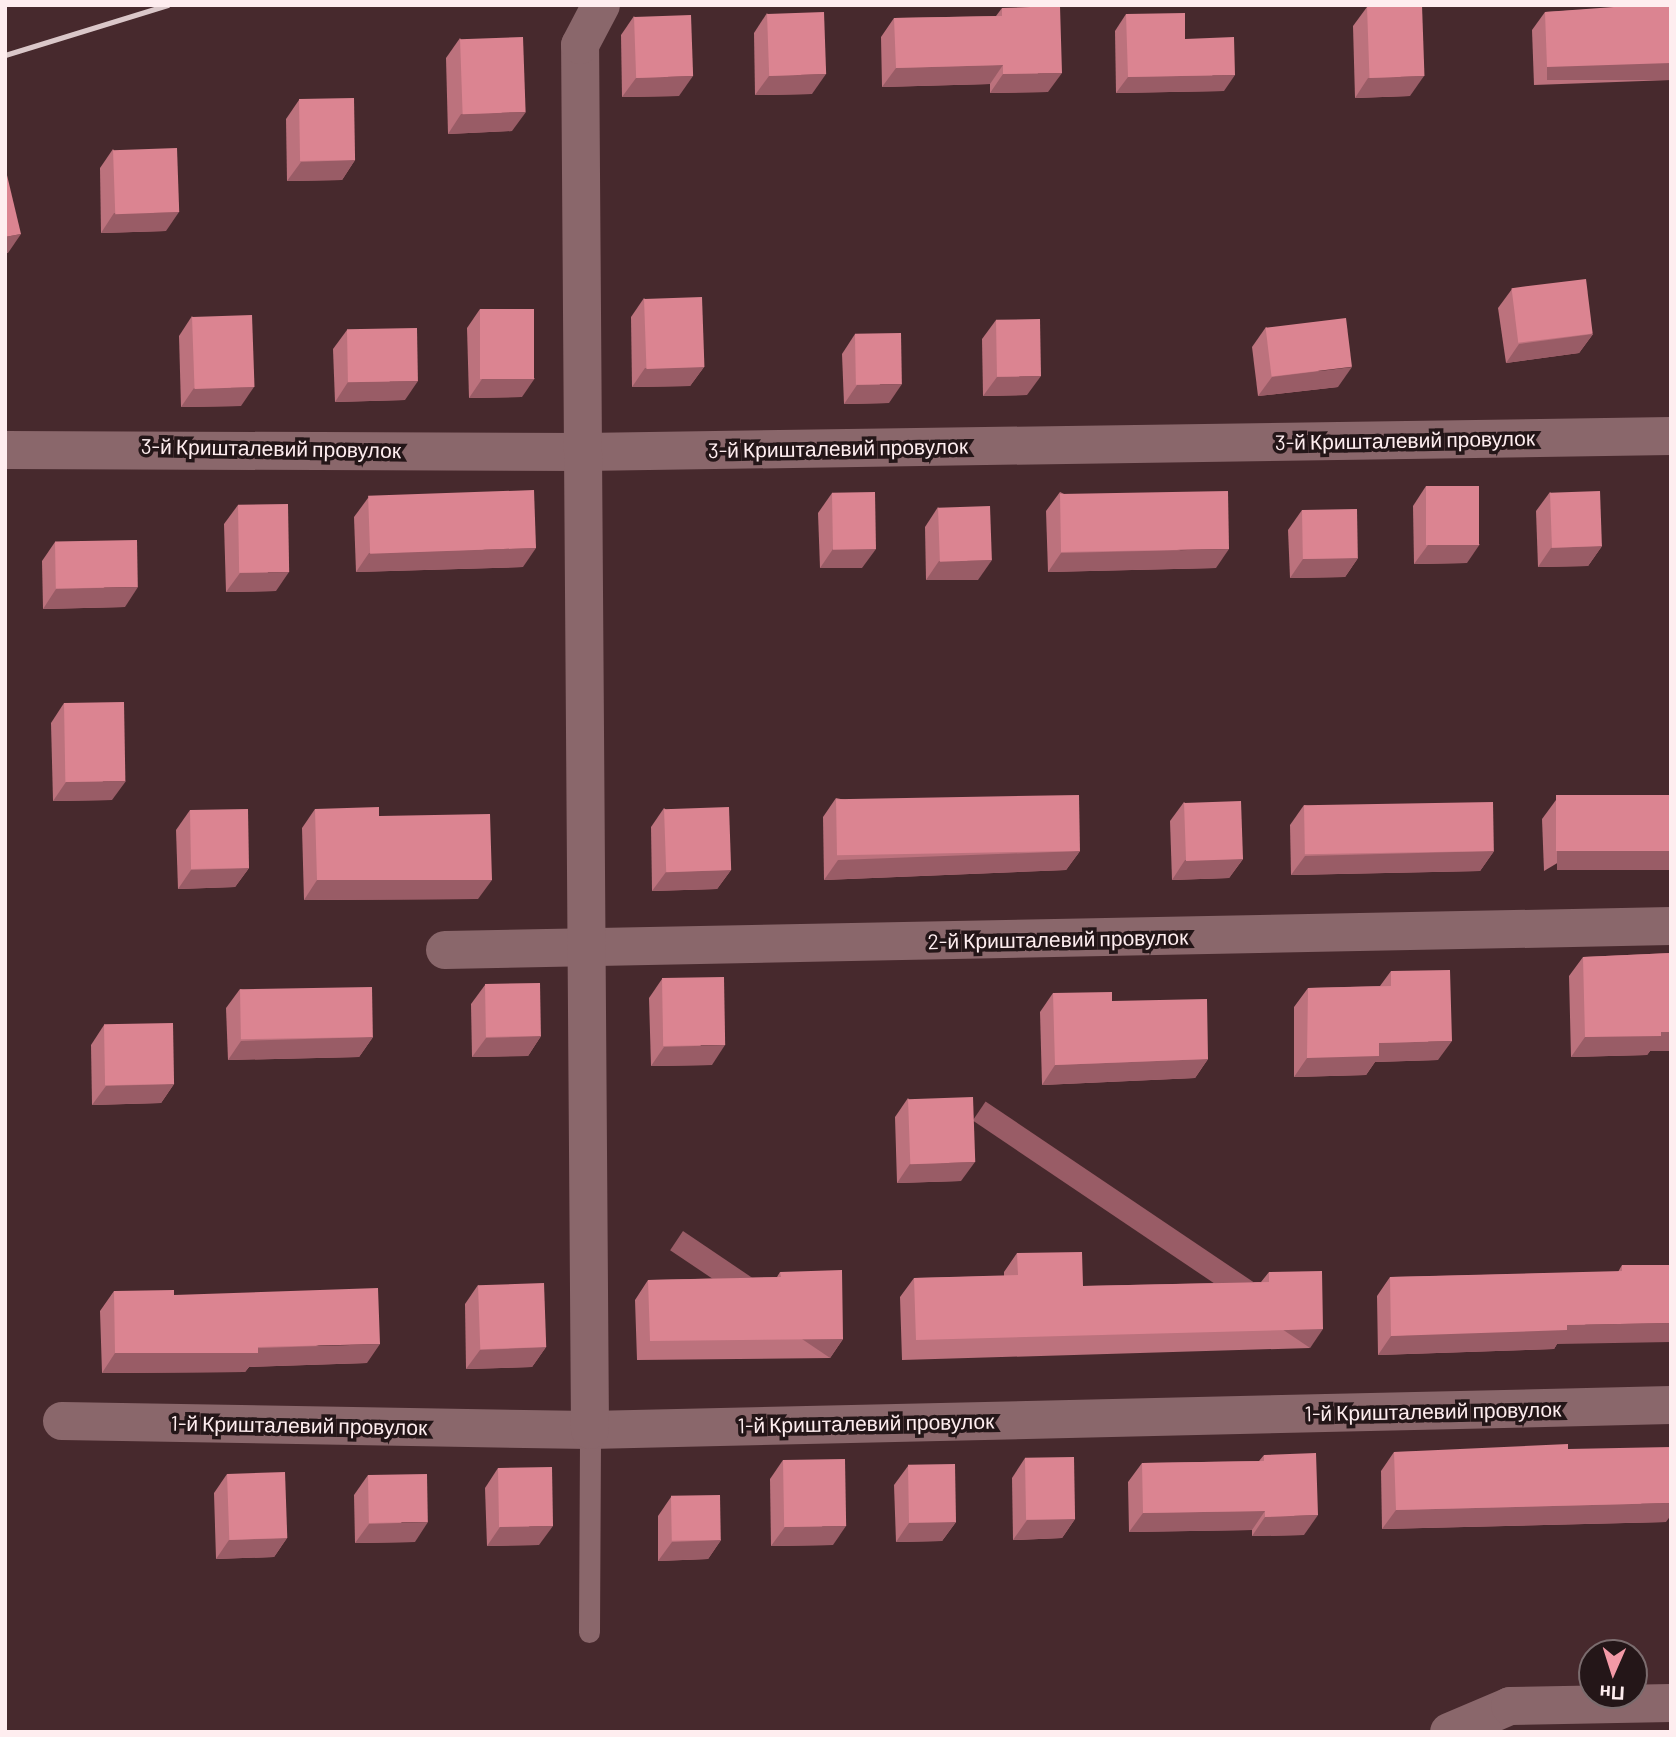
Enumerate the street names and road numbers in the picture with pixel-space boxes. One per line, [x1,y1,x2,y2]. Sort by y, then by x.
street label: 3-й Кришталевий провулок [1275,425,1535,455]
street label: 3-й Кришталевий провулок [141,433,401,463]
street label: 3-й Кришталевий провулок [708,433,968,463]
street label: 2-й Кришталевий провулок [928,924,1188,954]
street label: 1-й Кришталевий провулок [1304,1396,1562,1426]
street label: 1-й Кришталевий провулок [737,1408,995,1438]
street label: 1-й Кришталевий провулок [170,1410,428,1440]

